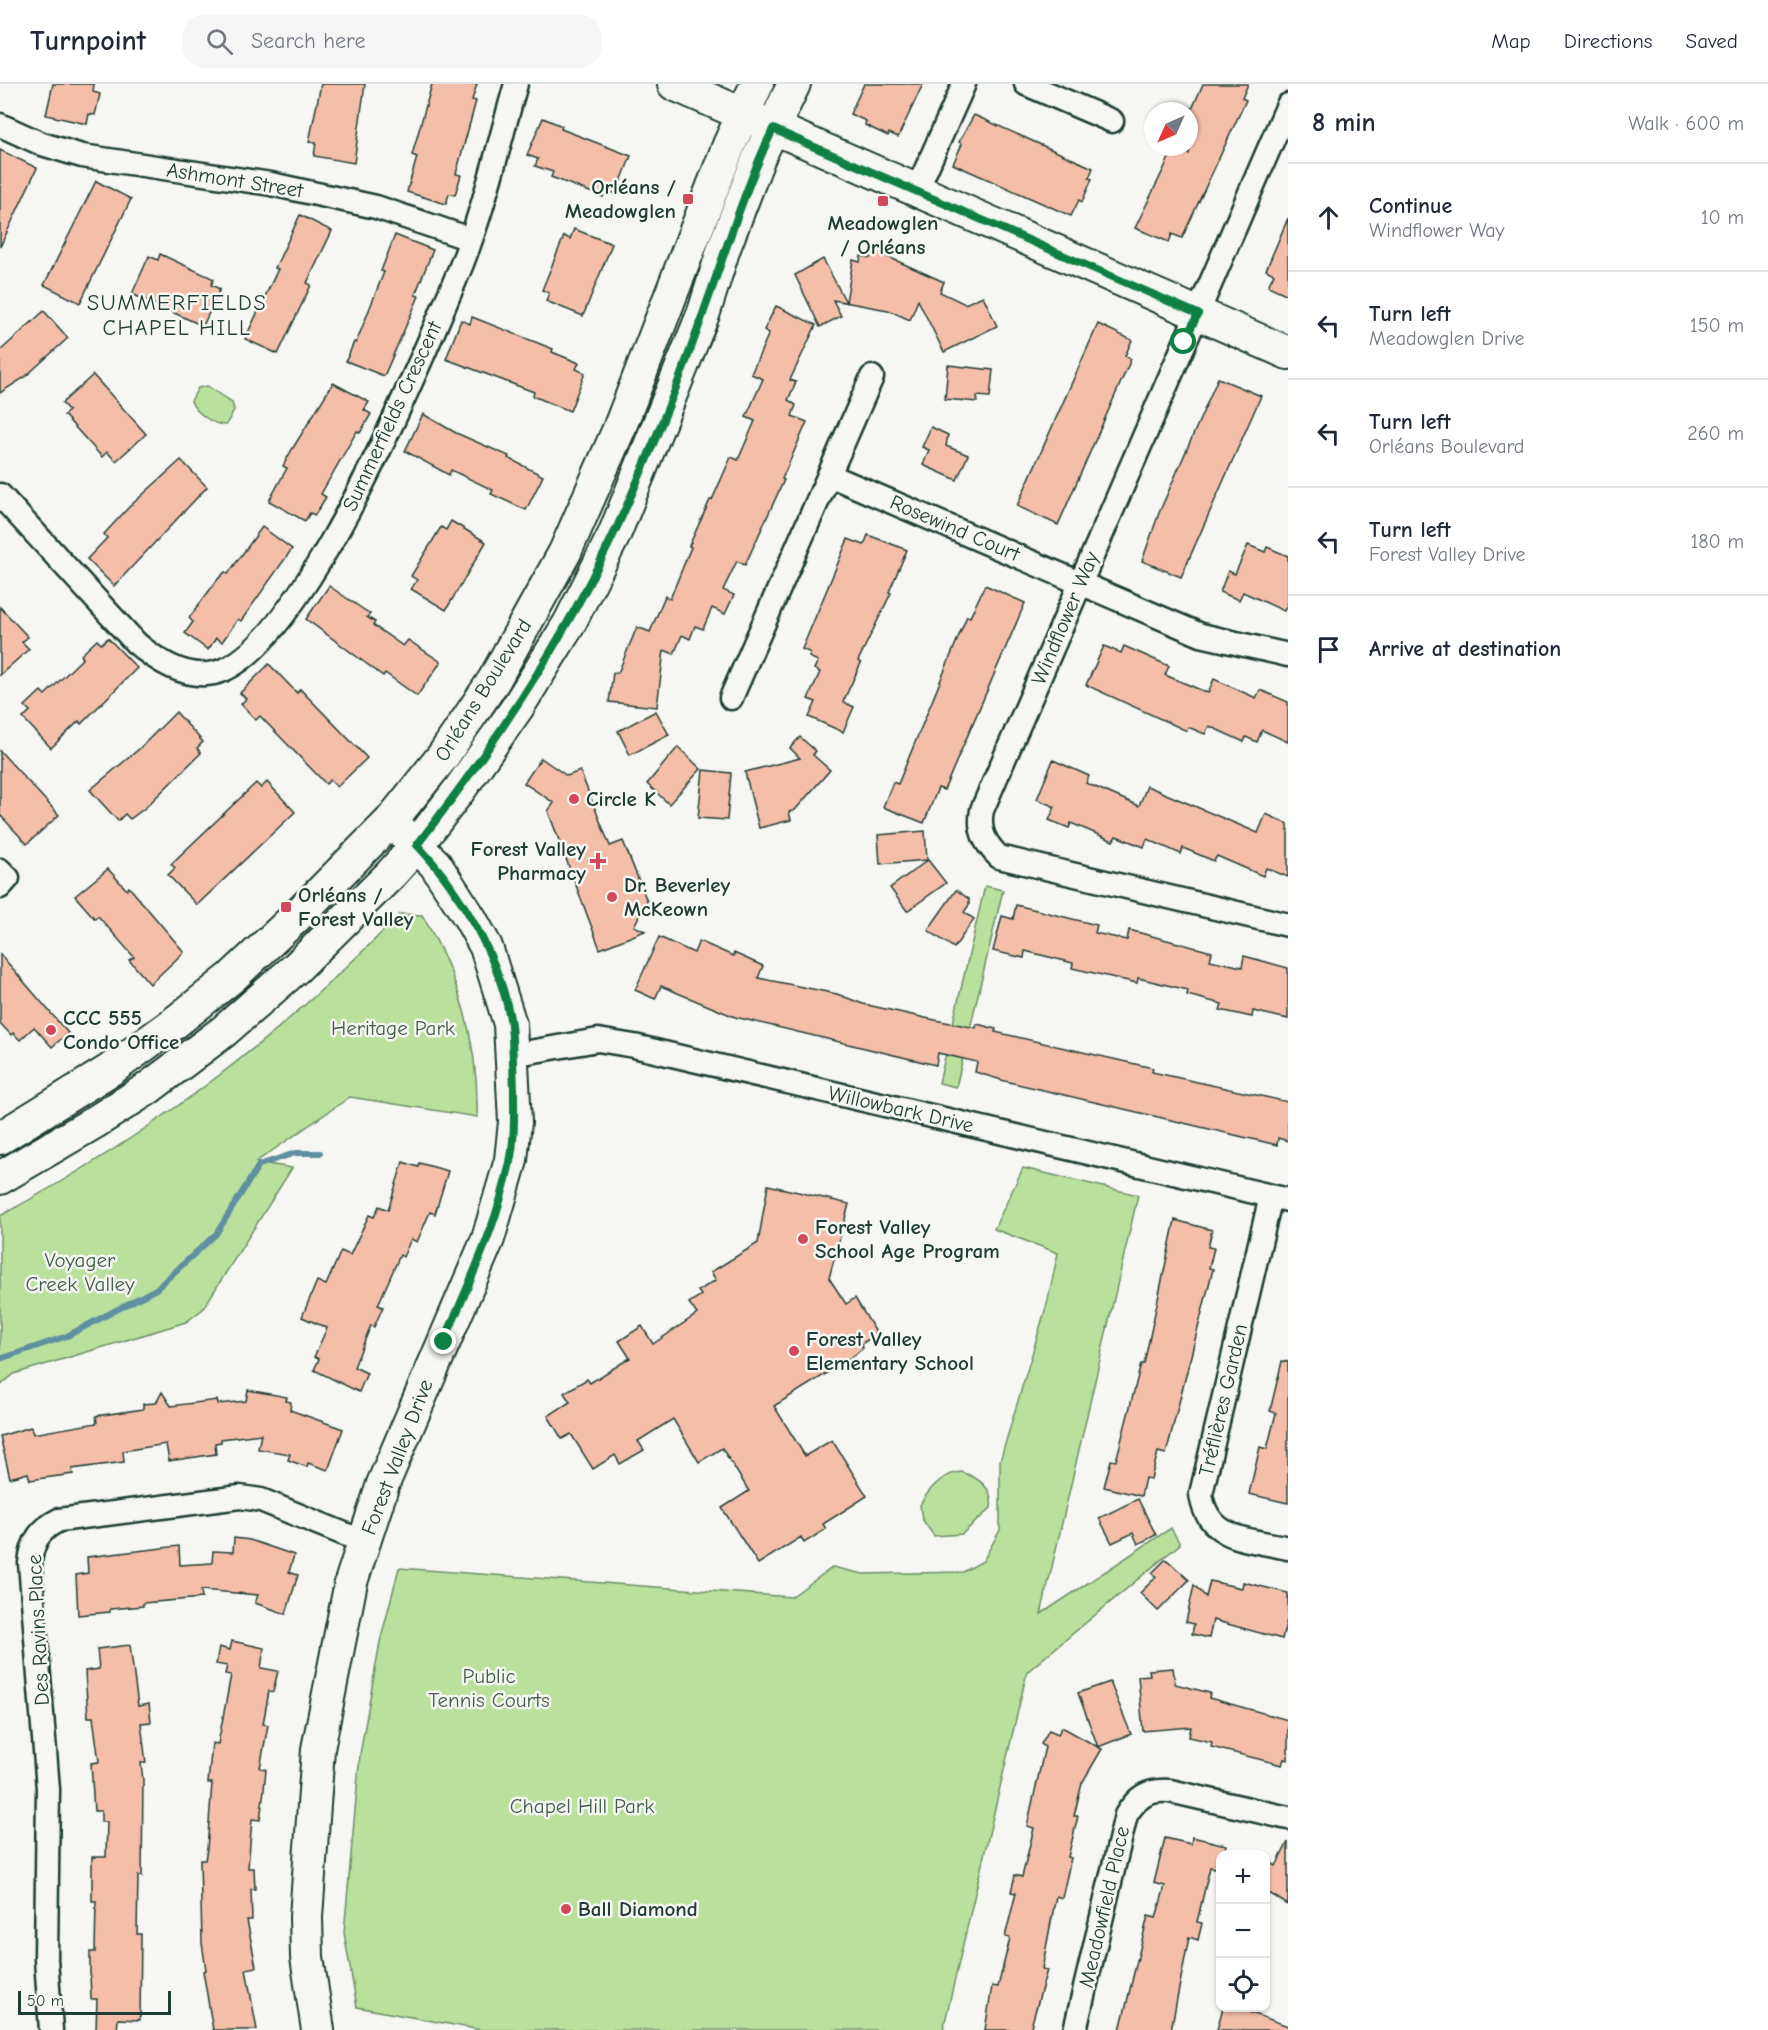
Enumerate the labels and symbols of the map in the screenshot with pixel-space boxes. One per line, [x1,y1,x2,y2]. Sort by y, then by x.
north arrow [1144,102,1198,156]
street label: Ashmont Street [165,157,306,203]
place label: Orléans / Meadowglen [565,175,676,223]
marker: Orléans / Meadowglen [681,192,695,206]
marker: Meadowglen / Orléans [876,194,890,208]
place label: Meadowglen / Orléans [828,211,938,259]
district label: SUMMERFIELDS CHAPEL HILL [87,290,267,341]
street label: Summerfields Crescent [337,316,447,515]
route start [1170,328,1196,354]
street label: Rosewind Court [887,490,1024,567]
street label: Windflower Way [1026,547,1104,688]
street label: Orléans Boulevard [430,614,536,766]
place label: Circle K [586,787,656,811]
marker: Circle K [567,792,581,806]
place label: Forest Valley Pharmacy [471,837,586,885]
marker: Forest Valley Pharmacy [591,854,605,868]
place label: Dr. Beverley McKeown [624,873,730,921]
place label: Orléans / Forest Valley [298,883,414,931]
marker: Dr. Beverley McKeown [605,890,619,904]
marker: Orléans / Forest Valley [279,900,293,914]
place label: CCC 555 Condo Office [63,1006,179,1054]
park label: Heritage Park [331,1016,455,1040]
marker: CCC 555 Condo Office [44,1023,58,1037]
street label: Willowbark Drive [826,1081,976,1137]
place label: Forest Valley School Age Program [815,1215,1000,1263]
marker: Forest Valley School Age Program [796,1232,810,1246]
park label: Voyager Creek Valley [25,1248,135,1296]
street label: Tréflières Garden [1194,1321,1252,1479]
place label: Forest Valley Elementary School [806,1327,974,1375]
route end [430,1328,456,1354]
marker: Forest Valley Elementary School [787,1344,801,1358]
street label: Forest Valley Drive [356,1376,438,1538]
street label: Des Ravins Place [22,1554,54,1706]
park label: Public Tennis Courts [428,1664,550,1712]
park label: Chapel Hill Park [510,1794,654,1818]
street label: Meadowfield Place [1074,1824,1134,1990]
place label: Ball Diamond [578,1897,698,1921]
marker: Ball Diamond [559,1902,573,1916]
scale bar [18,1988,171,2016]

